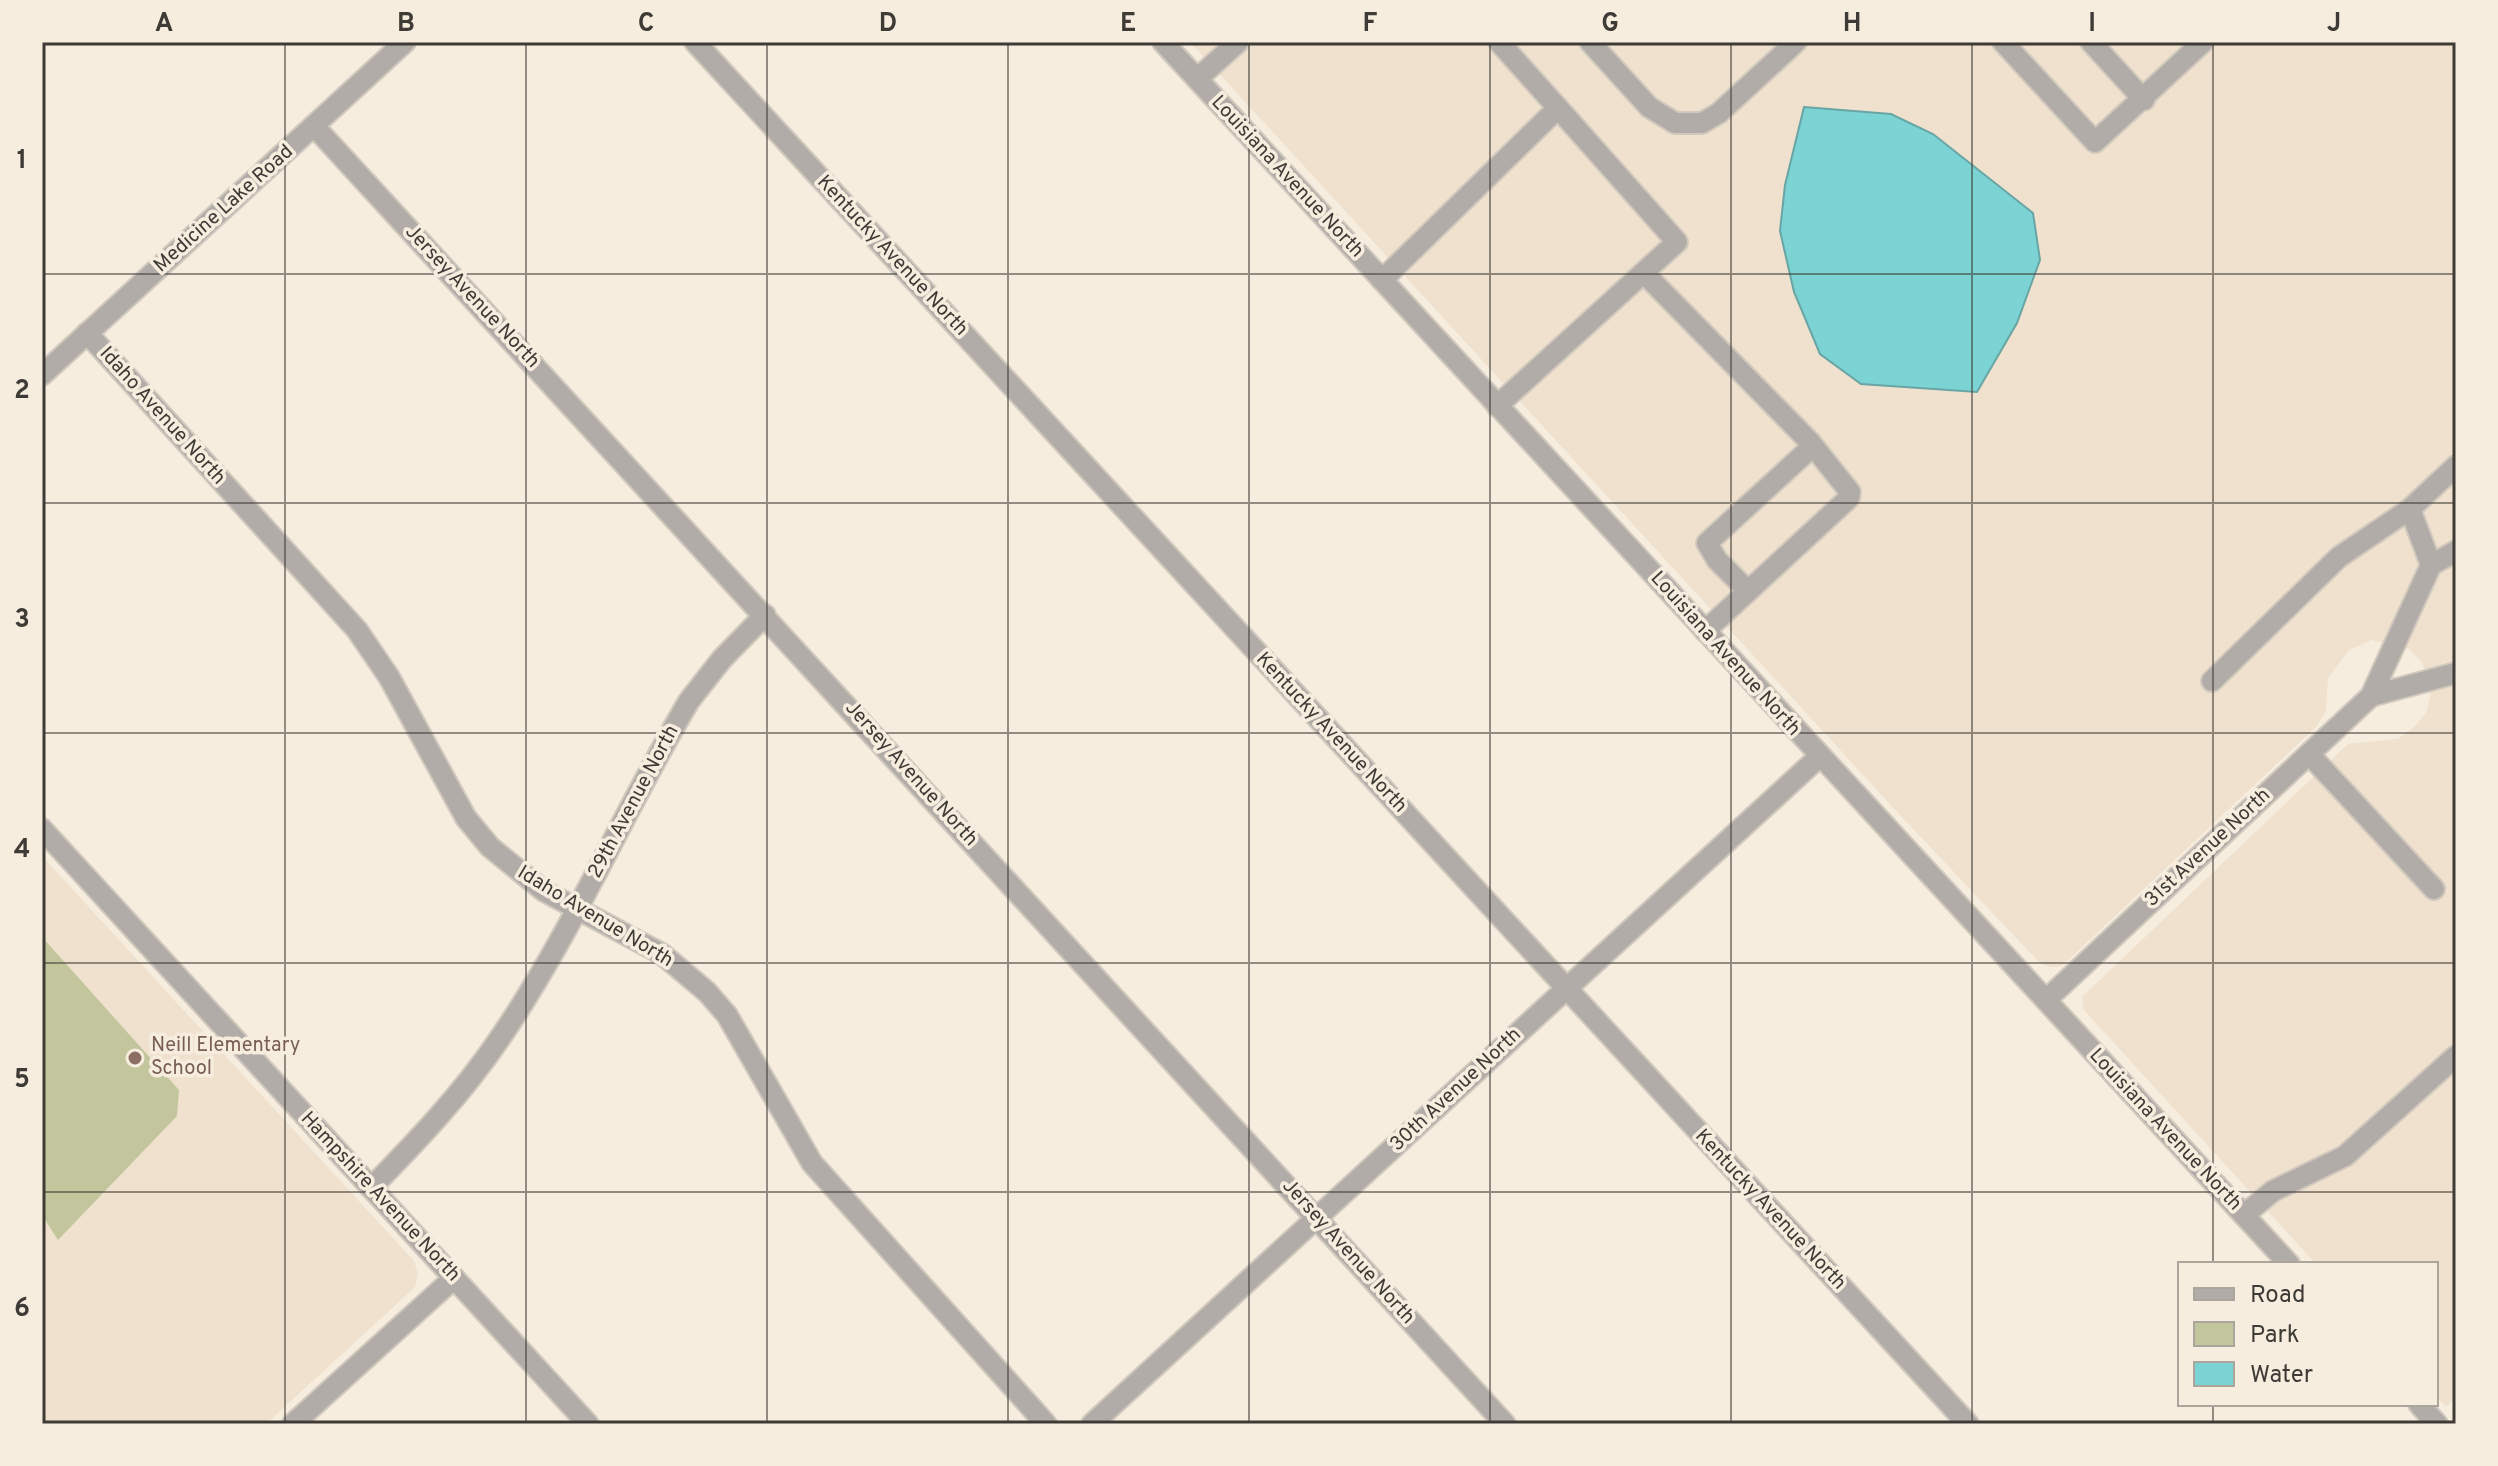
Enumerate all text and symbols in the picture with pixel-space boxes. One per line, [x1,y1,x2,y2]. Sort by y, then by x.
text: A [155,8,173,41]
text: B [397,8,415,41]
text: C [638,8,654,41]
text: D [879,8,897,41]
text: E [1120,8,1136,41]
text: F [1363,8,1378,41]
text: G [1601,8,1619,41]
text: H [1843,8,1861,41]
text: I [2088,8,2096,41]
text: J [2327,8,2341,41]
street label: Louisiana Avenue North [1205,90,1369,264]
street label: Medicine Lake Road [149,139,299,279]
text: 1 [17,145,27,178]
street label: Kentucky Avenue North [811,170,973,342]
street label: Jersey Avenue North [399,220,545,374]
street label: Idaho Avenue North [93,341,231,491]
text: 2 [14,375,30,408]
street label: Louisiana Avenue North [1644,566,1806,742]
text: 3 [14,604,30,637]
street label: Kentucky Avenue North [1250,647,1412,819]
street label: Jersey Avenue North [839,696,983,852]
street label: 29th Avenue North [583,721,685,883]
street label: 31st Avenue North [2140,783,2276,913]
text: 4 [14,834,30,867]
street label: Idaho Avenue North [512,860,678,974]
street label: 30th Avenue North [1385,1022,1527,1158]
place label: Neill Elementary School [151,1033,300,1082]
street label: Louisiana Avenue North [2083,1043,2247,1217]
marker: Neill Elementary School [126,1049,144,1067]
text: 5 [14,1064,30,1097]
street label: Hampshire Avenue North [294,1106,466,1288]
street label: Kentucky Avenue North [1689,1124,1851,1296]
street label: Jersey Avenue North [1276,1174,1420,1330]
legend [2178,1262,2438,1406]
text: Road [2250,1281,2306,1311]
text: 6 [14,1293,30,1326]
text: Park [2250,1321,2300,1351]
text: Water [2250,1361,2313,1391]

